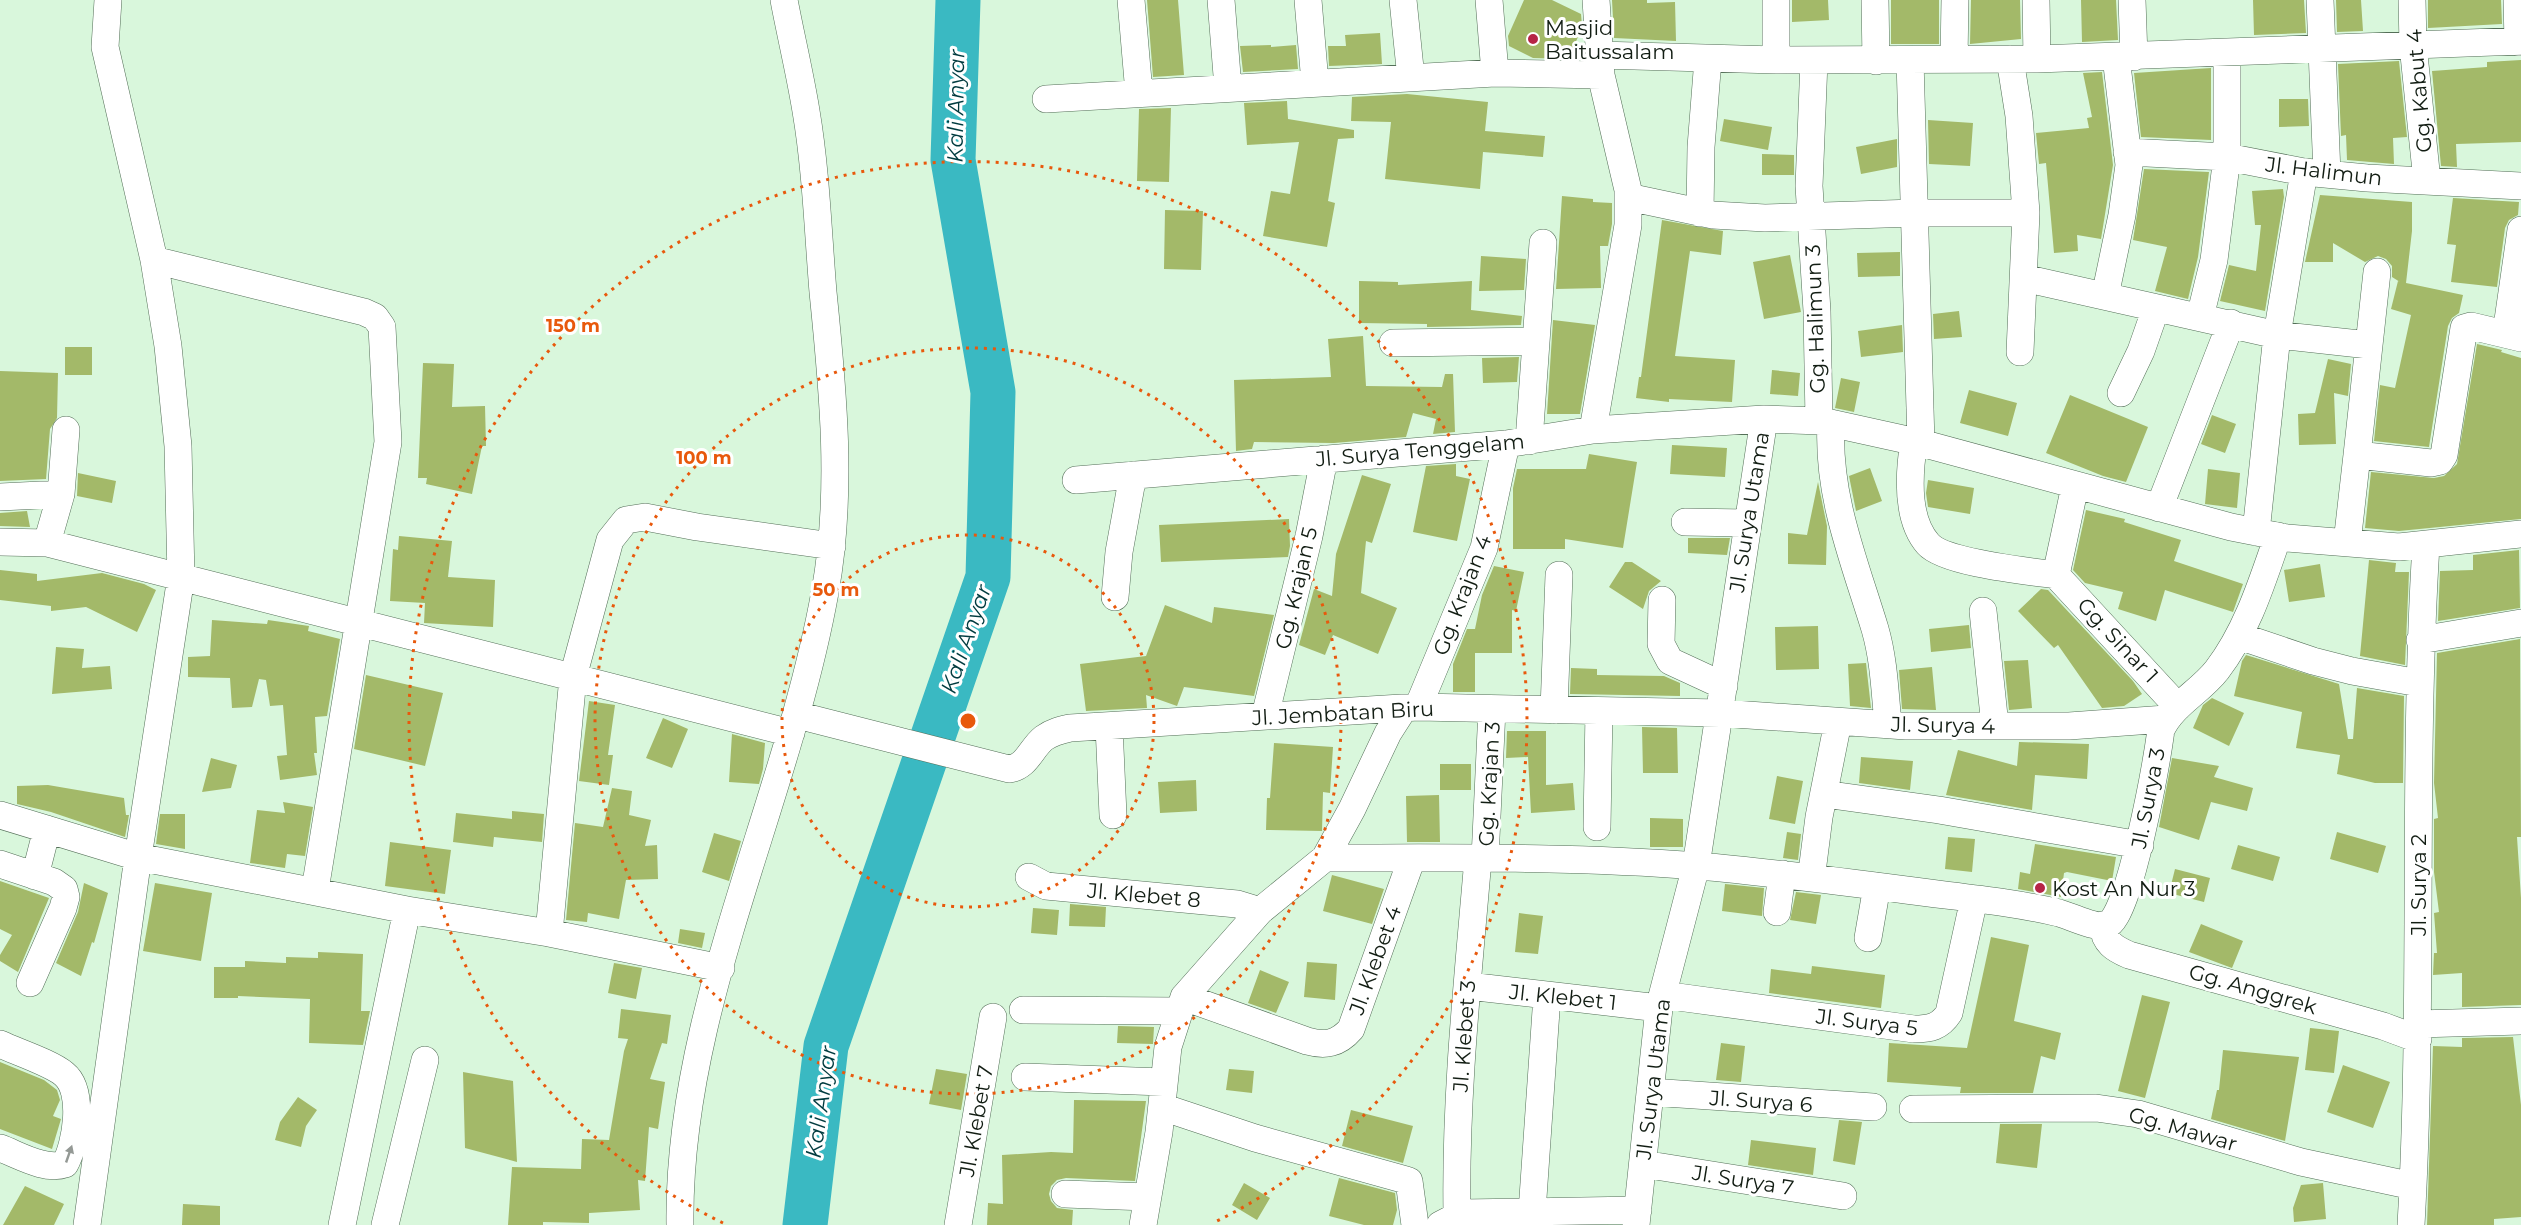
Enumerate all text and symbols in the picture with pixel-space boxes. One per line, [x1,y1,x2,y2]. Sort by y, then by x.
place label: Masjid Baitussalam [1545,15,1675,64]
street label: Gg. Kabut 4 [2401,28,2437,154]
marker: Masjid Baitussalam [1526,32,1540,46]
water label: Kali Anyar [942,48,971,163]
street label: Jl. Halimun [2263,151,2384,191]
street label: Gg. Halimun 3 [1800,244,1830,394]
text: 150 m [546,315,600,337]
street label: Jl. Surya Tenggelam [1313,428,1526,472]
street label: Jl. Surya Utama [1724,430,1774,595]
text: 100 m [676,447,732,469]
street label: Gg. Krajan 5 [1270,524,1322,652]
street label: Gg. Krajan 4 [1428,531,1496,659]
text: 50 m [813,579,859,601]
water label: Kali Anyar [935,580,998,697]
street label: Gg. Sinar 1 [2072,592,2164,688]
street label: Jl. Jembatan Biru [1250,696,1435,730]
centre of rings [958,711,978,731]
street label: Jl. Surya 4 [1890,712,1995,738]
street label: Gg. Krajan 3 [1473,721,1505,847]
street label: Jl. Surya 3 [2126,745,2170,852]
street label: Jl. Surya 2 [2406,834,2431,937]
place label: Kost An Nur 3 [2052,876,2196,901]
street label: Jl. Klebet 8 [1085,878,1202,912]
marker: Kost An Nur 3 [2033,881,2047,895]
street label: Jl. Klebet 4 [1343,902,1406,1019]
street label: Gg. Anggrek [2186,959,2320,1019]
street label: Jl. Klebet 3 [1448,979,1480,1094]
street label: Jl. Klebet 1 [1507,979,1618,1015]
street label: Jl. Surya Utama [1631,997,1675,1162]
street label: Jl. Surya 5 [1814,1003,1919,1041]
water label: Kali Anyar [800,1043,842,1160]
street label: Jl. Klebet 7 [954,1063,998,1180]
street label: Jl. Surya 6 [1708,1085,1813,1117]
street label: Gg. Mawar [2126,1102,2240,1156]
one-way arrow [64,1145,74,1163]
street label: Jl. Surya 7 [1689,1159,1796,1200]

